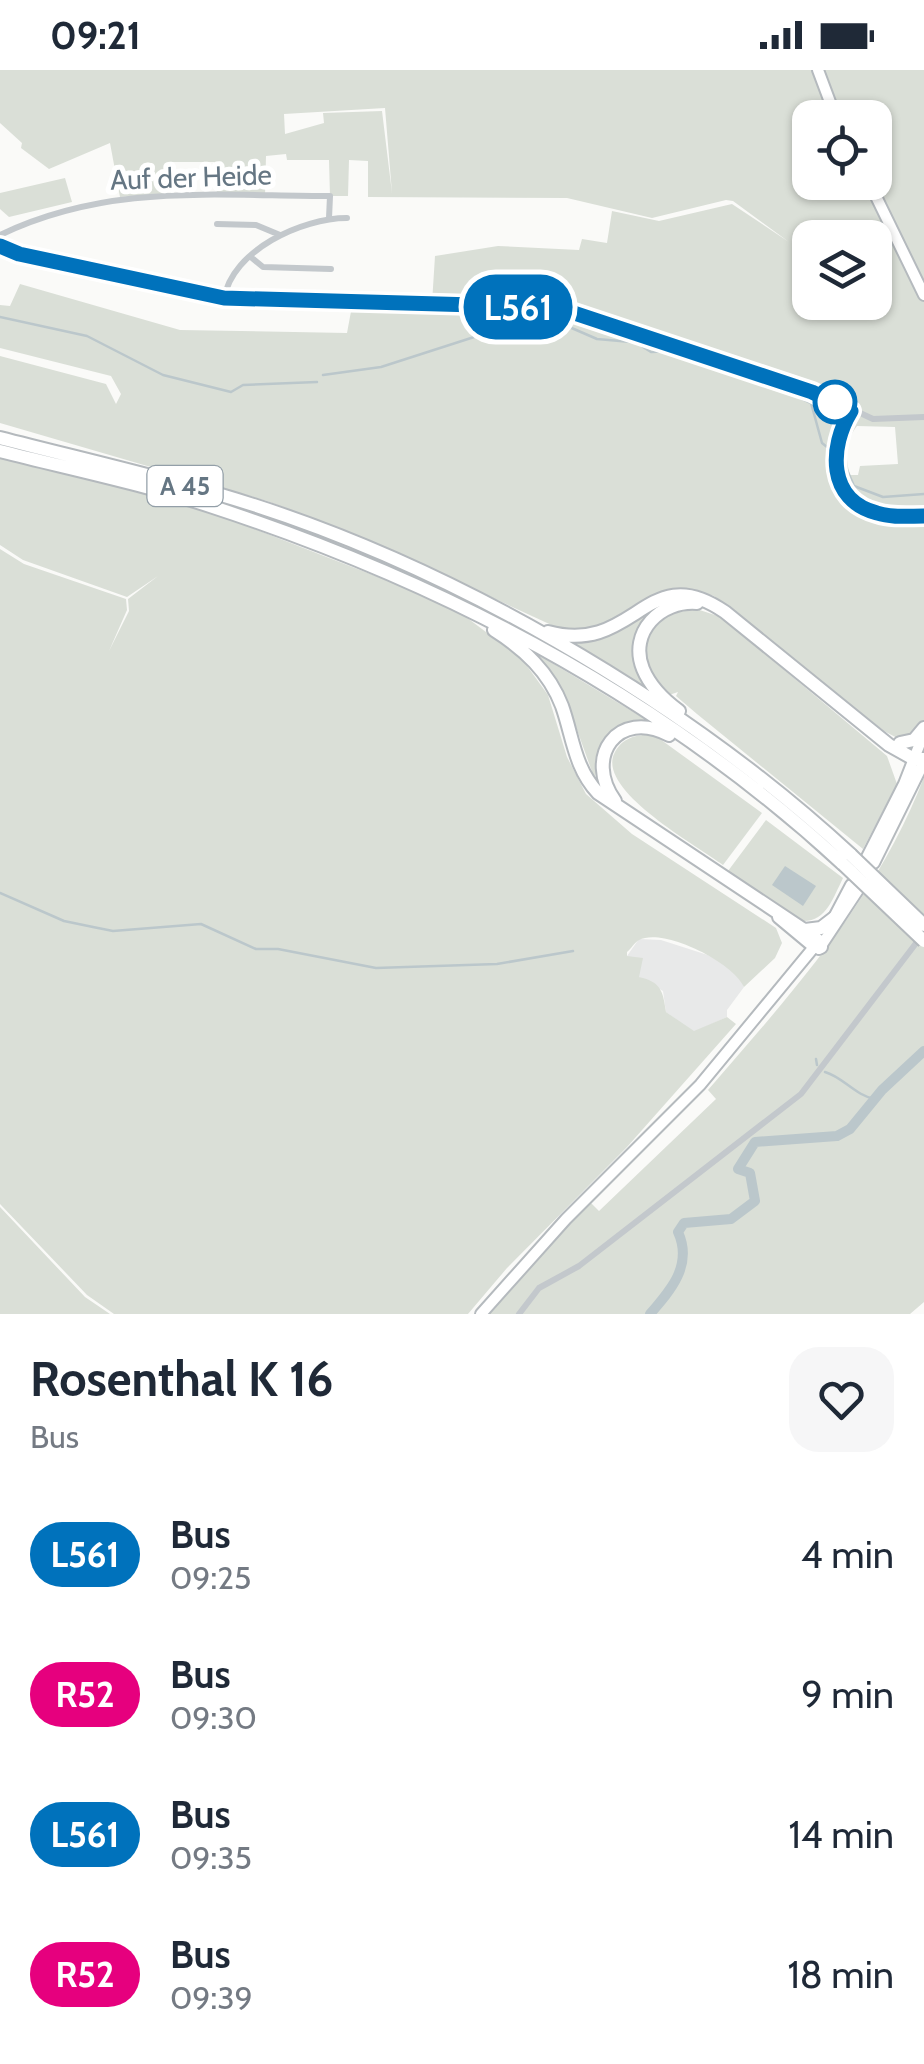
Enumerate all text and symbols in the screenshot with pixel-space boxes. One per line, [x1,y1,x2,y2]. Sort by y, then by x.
text: 09:21 [50,12,141,59]
map controls [792,100,892,320]
button: locate [792,100,892,200]
street label: Auf der Heide [110,157,272,197]
button: layers [792,220,892,320]
line badge: L561 [448,274,588,340]
text: L561 [484,286,552,329]
unlabelled marker [814,381,856,423]
road number: A 45 [148,466,222,506]
button: heart [789,1347,894,1452]
text: Rosenthal K 16 [30,1350,334,1408]
text: Bus [30,1417,79,1456]
text: Bus [170,1511,231,1558]
text: 4 min [801,1531,894,1578]
text: L561 [51,1533,119,1576]
text: 09:25 [170,1558,251,1597]
text: Bus [170,1651,231,1698]
text: 9 min [801,1671,894,1718]
text: R52 [55,1673,115,1716]
text: 09:30 [170,1698,257,1737]
text: Bus [170,1791,231,1838]
text: 14 min [788,1811,894,1858]
text: L561 [51,1813,119,1856]
text: 09:35 [170,1838,252,1877]
text: Bus [170,1931,231,1978]
text: 18 min [787,1951,894,1998]
text: R52 [55,1953,115,1996]
text: 09:39 [170,1978,253,2017]

